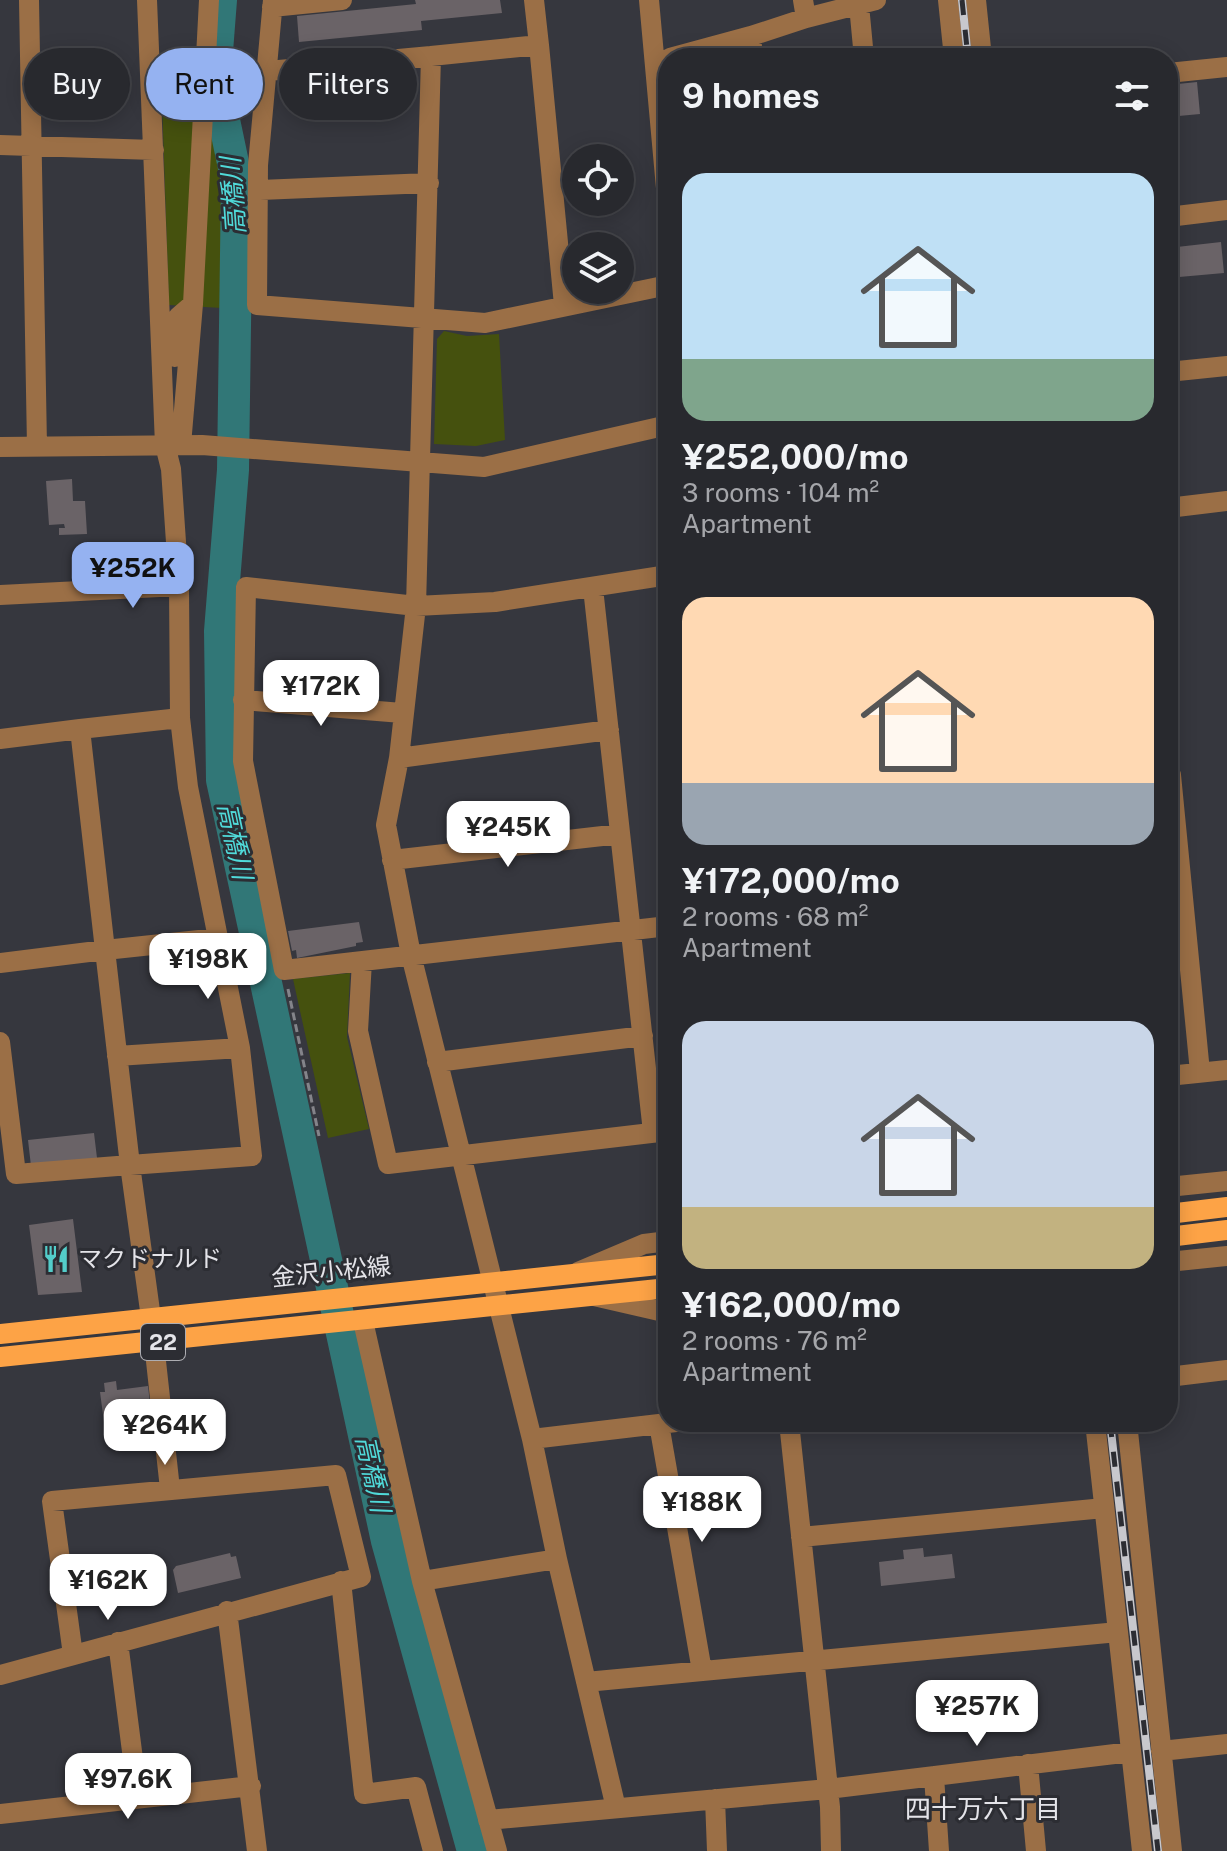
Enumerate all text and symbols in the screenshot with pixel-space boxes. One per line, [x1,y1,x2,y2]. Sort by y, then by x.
chip: Buy [24,48,130,120]
chip: Rent [146,48,263,120]
chip: Filters [279,48,417,120]
icon: filters [1110,74,1154,118]
text: 9 homes [682,76,820,116]
map controls [562,144,634,304]
button: locate [562,144,634,216]
water label: 高橋川 [214,153,251,236]
icon: home [846,225,990,369]
button: layers [562,232,634,304]
text: ¥252,000/mo [682,437,908,477]
text: 3 rooms · 104 m² [682,477,879,508]
text: Apartment [682,508,812,539]
pin: ¥252K [77,542,189,610]
text: ¥252K [90,552,176,583]
icon: home [846,649,990,793]
pin: ¥172K [265,660,377,728]
text: ¥172K [281,670,361,701]
water label: 高橋川 [212,800,259,885]
pin: ¥245K [452,801,564,869]
text: ¥245K [465,811,551,842]
text: ¥172,000/mo [682,861,900,901]
text: 2 rooms · 68 m² [682,901,868,932]
text: Apartment [682,932,812,963]
pin: ¥198K [152,933,264,1001]
text: ¥198K [167,943,249,974]
icon: home [846,1073,990,1217]
restaurant icon: マクドナルド [41,1244,71,1274]
place label: マクドナルド [78,1244,222,1272]
street label: 金沢小松線 [270,1251,392,1291]
text: ¥162,000/mo [682,1285,901,1325]
road number: 22 [141,1324,185,1360]
text: 2 rooms · 76 m² [682,1325,867,1356]
text: Apartment [682,1356,812,1387]
pin: ¥264K [109,1399,221,1467]
text: ¥264K [122,1409,208,1440]
water label: 高橋川 [350,1433,397,1518]
pin: ¥188K [646,1476,758,1544]
text: ¥188K [661,1486,743,1517]
pin: ¥162K [52,1554,164,1622]
text: ¥162K [68,1564,148,1595]
pin: ¥257K [921,1680,1033,1748]
text: ¥257K [934,1690,1020,1721]
pin: ¥97.6K [63,1753,193,1821]
text: ¥97.6K [83,1763,173,1794]
district label: 四十万六丁目 [905,1793,1061,1824]

